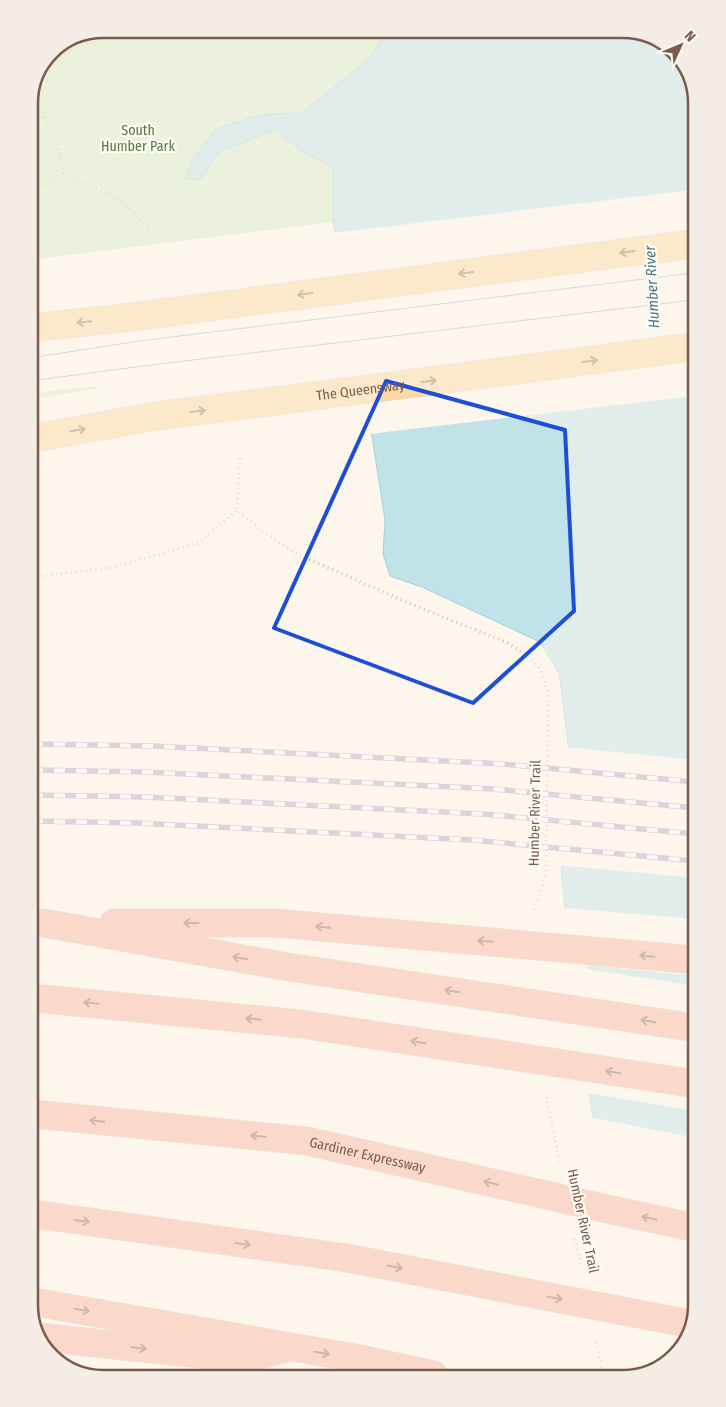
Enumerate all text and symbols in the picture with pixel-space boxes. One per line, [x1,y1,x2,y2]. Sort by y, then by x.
north arrow [656,20,706,70]
text: N [681,27,699,45]
park label: South Humber Park [101,122,175,155]
water label: Humber River [641,244,663,329]
one-way arrow [619,247,635,257]
one-way arrow [458,268,474,278]
one-way arrow [297,290,313,300]
one-way arrow [76,317,92,327]
one-way arrow [582,356,598,366]
street label: The Queensway [315,376,406,404]
one-way arrow [421,376,437,386]
one-way arrow [190,406,206,416]
one-way arrow [70,425,86,435]
street label: Humber River Trail [526,759,544,866]
one-way arrow [184,918,200,928]
one-way arrow [316,922,332,932]
one-way arrow [478,937,494,946]
one-way arrow [639,951,655,961]
one-way arrow [232,953,248,963]
one-way arrow [445,986,461,996]
one-way arrow [83,998,99,1008]
one-way arrow [245,1015,261,1024]
one-way arrow [640,1015,656,1025]
one-way arrow [411,1037,427,1047]
one-way arrow [606,1066,622,1076]
one-way arrow [89,1116,105,1126]
one-way arrow [251,1131,267,1141]
street label: Gardiner Expressway [308,1133,428,1176]
street label: Humber River Trail [564,1167,602,1275]
one-way arrow [483,1177,499,1187]
one-way arrow [642,1212,658,1222]
one-way arrow [74,1216,90,1226]
one-way arrow [235,1239,251,1249]
one-way arrow [386,1263,402,1273]
one-way arrow [546,1293,562,1303]
one-way arrow [74,1306,90,1316]
one-way arrow [131,1343,147,1353]
one-way arrow [314,1348,330,1358]

